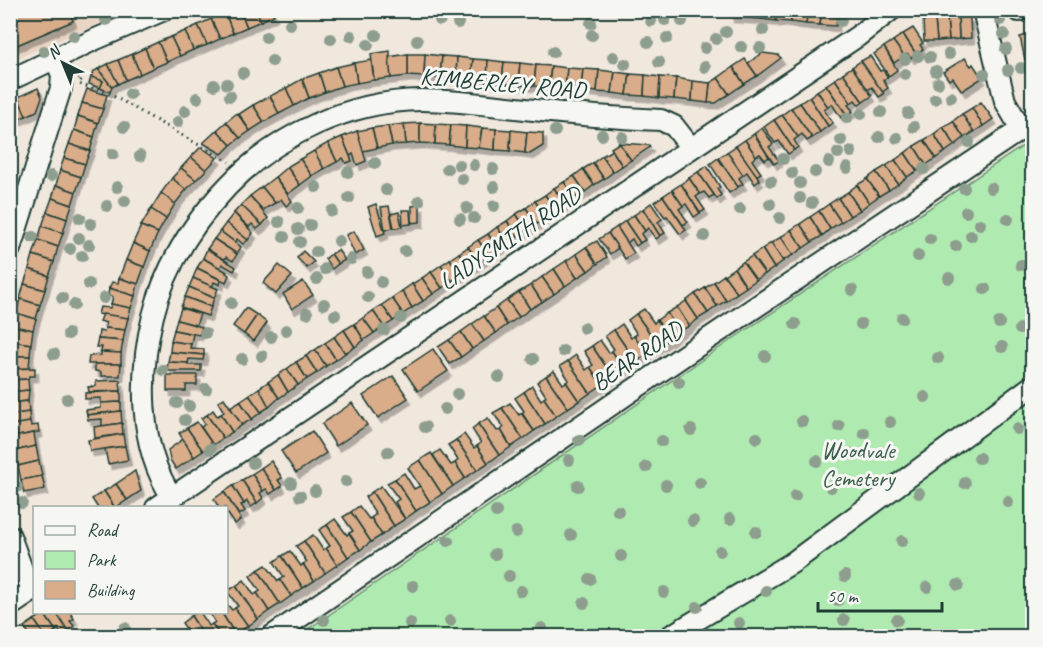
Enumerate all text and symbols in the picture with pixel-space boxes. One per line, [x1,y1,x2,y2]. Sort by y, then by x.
north arrow [33,33,93,93]
text: N [43,40,66,63]
street label: KIMBERLEY ROAD [419,61,589,105]
street label: LADYSMITH ROAD [433,178,589,297]
street label: BEAR ROAD [586,313,690,397]
park label: Woodvale Cemetery [821,435,897,493]
legend [33,506,228,614]
text: Road [87,519,120,541]
text: Park [87,549,117,571]
scale bar [818,575,942,613]
text: Building [87,579,136,601]
text: 50 m [827,585,860,607]

